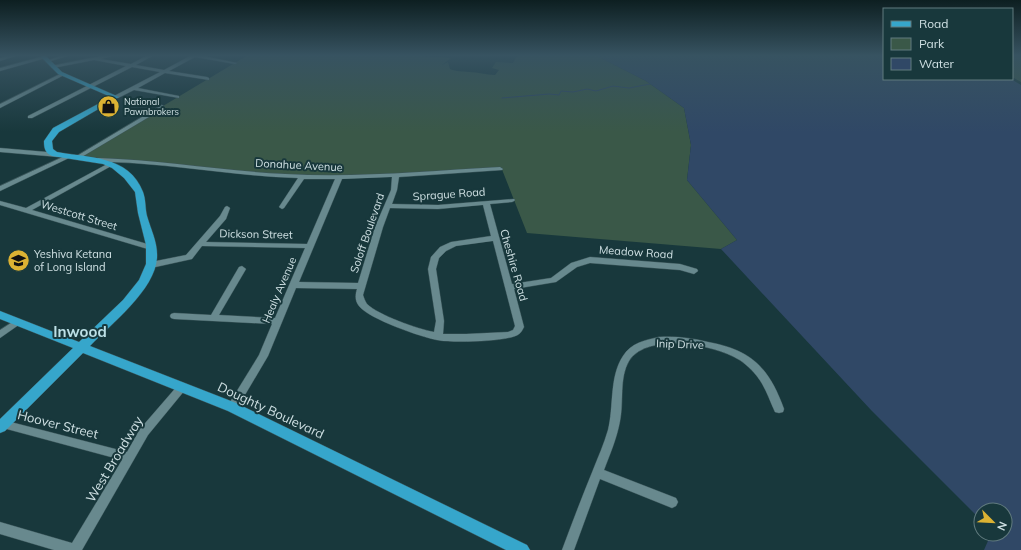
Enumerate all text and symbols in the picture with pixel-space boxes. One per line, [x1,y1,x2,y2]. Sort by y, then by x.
legend [883,8,1013,80]
text: Road [919,16,948,31]
text: Park [919,36,945,51]
text: Water [919,56,955,71]
shop icon: National Pawnbrokers [95,94,121,120]
place label: National Pawnbrokers [124,96,179,117]
street label: Donahue Avenue [255,156,343,174]
street label: Sprague Road [412,184,486,204]
street label: Soloff Boulevard [347,191,387,275]
street label: Westcott Street [39,197,119,233]
street label: Dickson Street [219,226,293,242]
street label: Cheshire Road [497,227,531,303]
street label: Meadow Road [598,242,674,262]
school or university icon: Yeshiva Ketana of Long Island [5,247,31,273]
place label: Yeshiva Ketana of Long Island [33,247,112,274]
street label: Healy Avenue [259,255,299,325]
district label: Inwood [53,322,107,341]
street label: Inip Drive [656,336,704,352]
street label: Doughty Boulevard [215,378,327,442]
street label: Hoover Street [16,406,100,442]
street label: West Broadway [82,413,146,505]
north arrow [973,502,1013,542]
text: N [994,519,1010,533]

